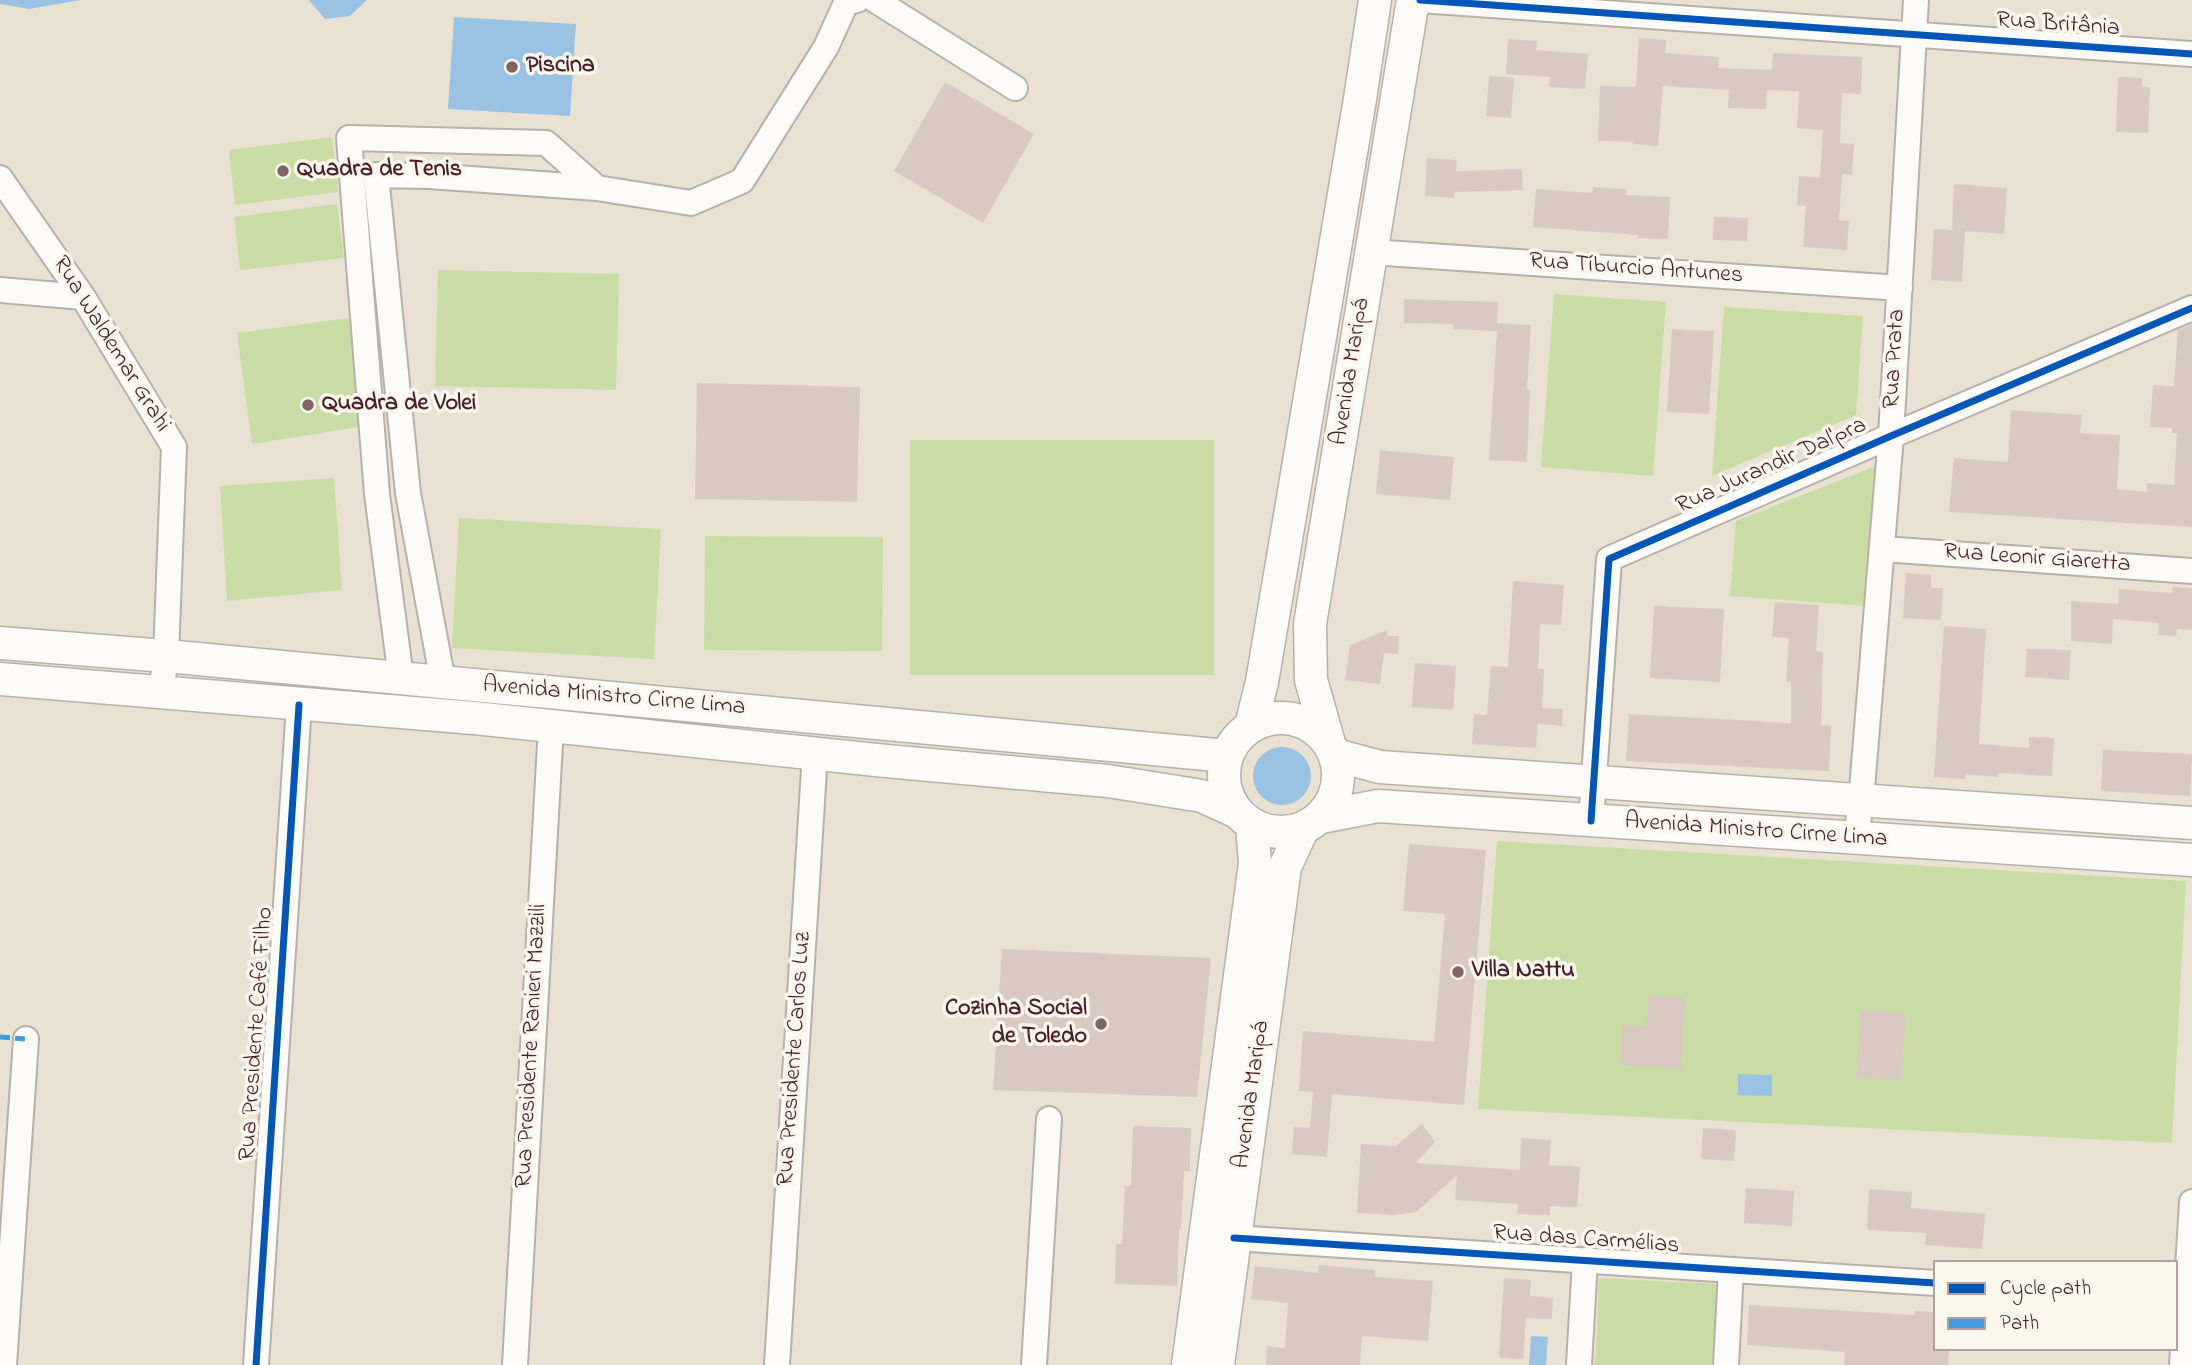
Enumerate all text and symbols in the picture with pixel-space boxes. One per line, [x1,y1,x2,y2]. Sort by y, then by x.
street label: Rua Britânia [1995,7,2121,45]
place label: Piscina [526,53,595,81]
marker: Piscina [504,59,520,75]
place label: Quadra de Tenis [297,157,462,185]
marker: Quadra de Tenis [275,163,291,179]
street label: Rua Tíburcio Antunes [1528,248,1744,292]
street label: Rua Waldemar Grahi [44,252,176,438]
street label: Avenida Maripá [1326,296,1378,448]
street label: Rua Prata [1879,308,1913,410]
place label: Quadra de Volei [322,391,476,419]
marker: Quadra de Volei [300,397,316,413]
street label: Rua Jurandir Dal'pra [1672,412,1872,522]
street label: Rua Leonir Giaretta [1943,539,2131,581]
street label: Avenida Ministro Cirne Lima [481,672,747,724]
street label: Avenida Ministro Cirne Lima [1623,808,1889,856]
street label: Rua Presidente Ranieri Mazzili [511,903,555,1189]
street label: Rua Presidente Café Filho [235,906,281,1162]
street label: Rua Presidente Carlos Luz [773,931,819,1187]
place label: Villa Nattu [1472,958,1575,986]
marker: Villa Nattu [1450,964,1466,980]
place label: Cozinha Social de Toledo [945,996,1087,1052]
marker: Cozinha Social de Toledo [1093,1016,1109,1032]
street label: Avenida Maripá [1228,1019,1278,1171]
street label: Rua das Carmélias [1492,1220,1680,1262]
legend [1933,1260,2178,1351]
text: Cycle path [2000,1274,2091,1304]
text: Path [2000,1309,2039,1339]

